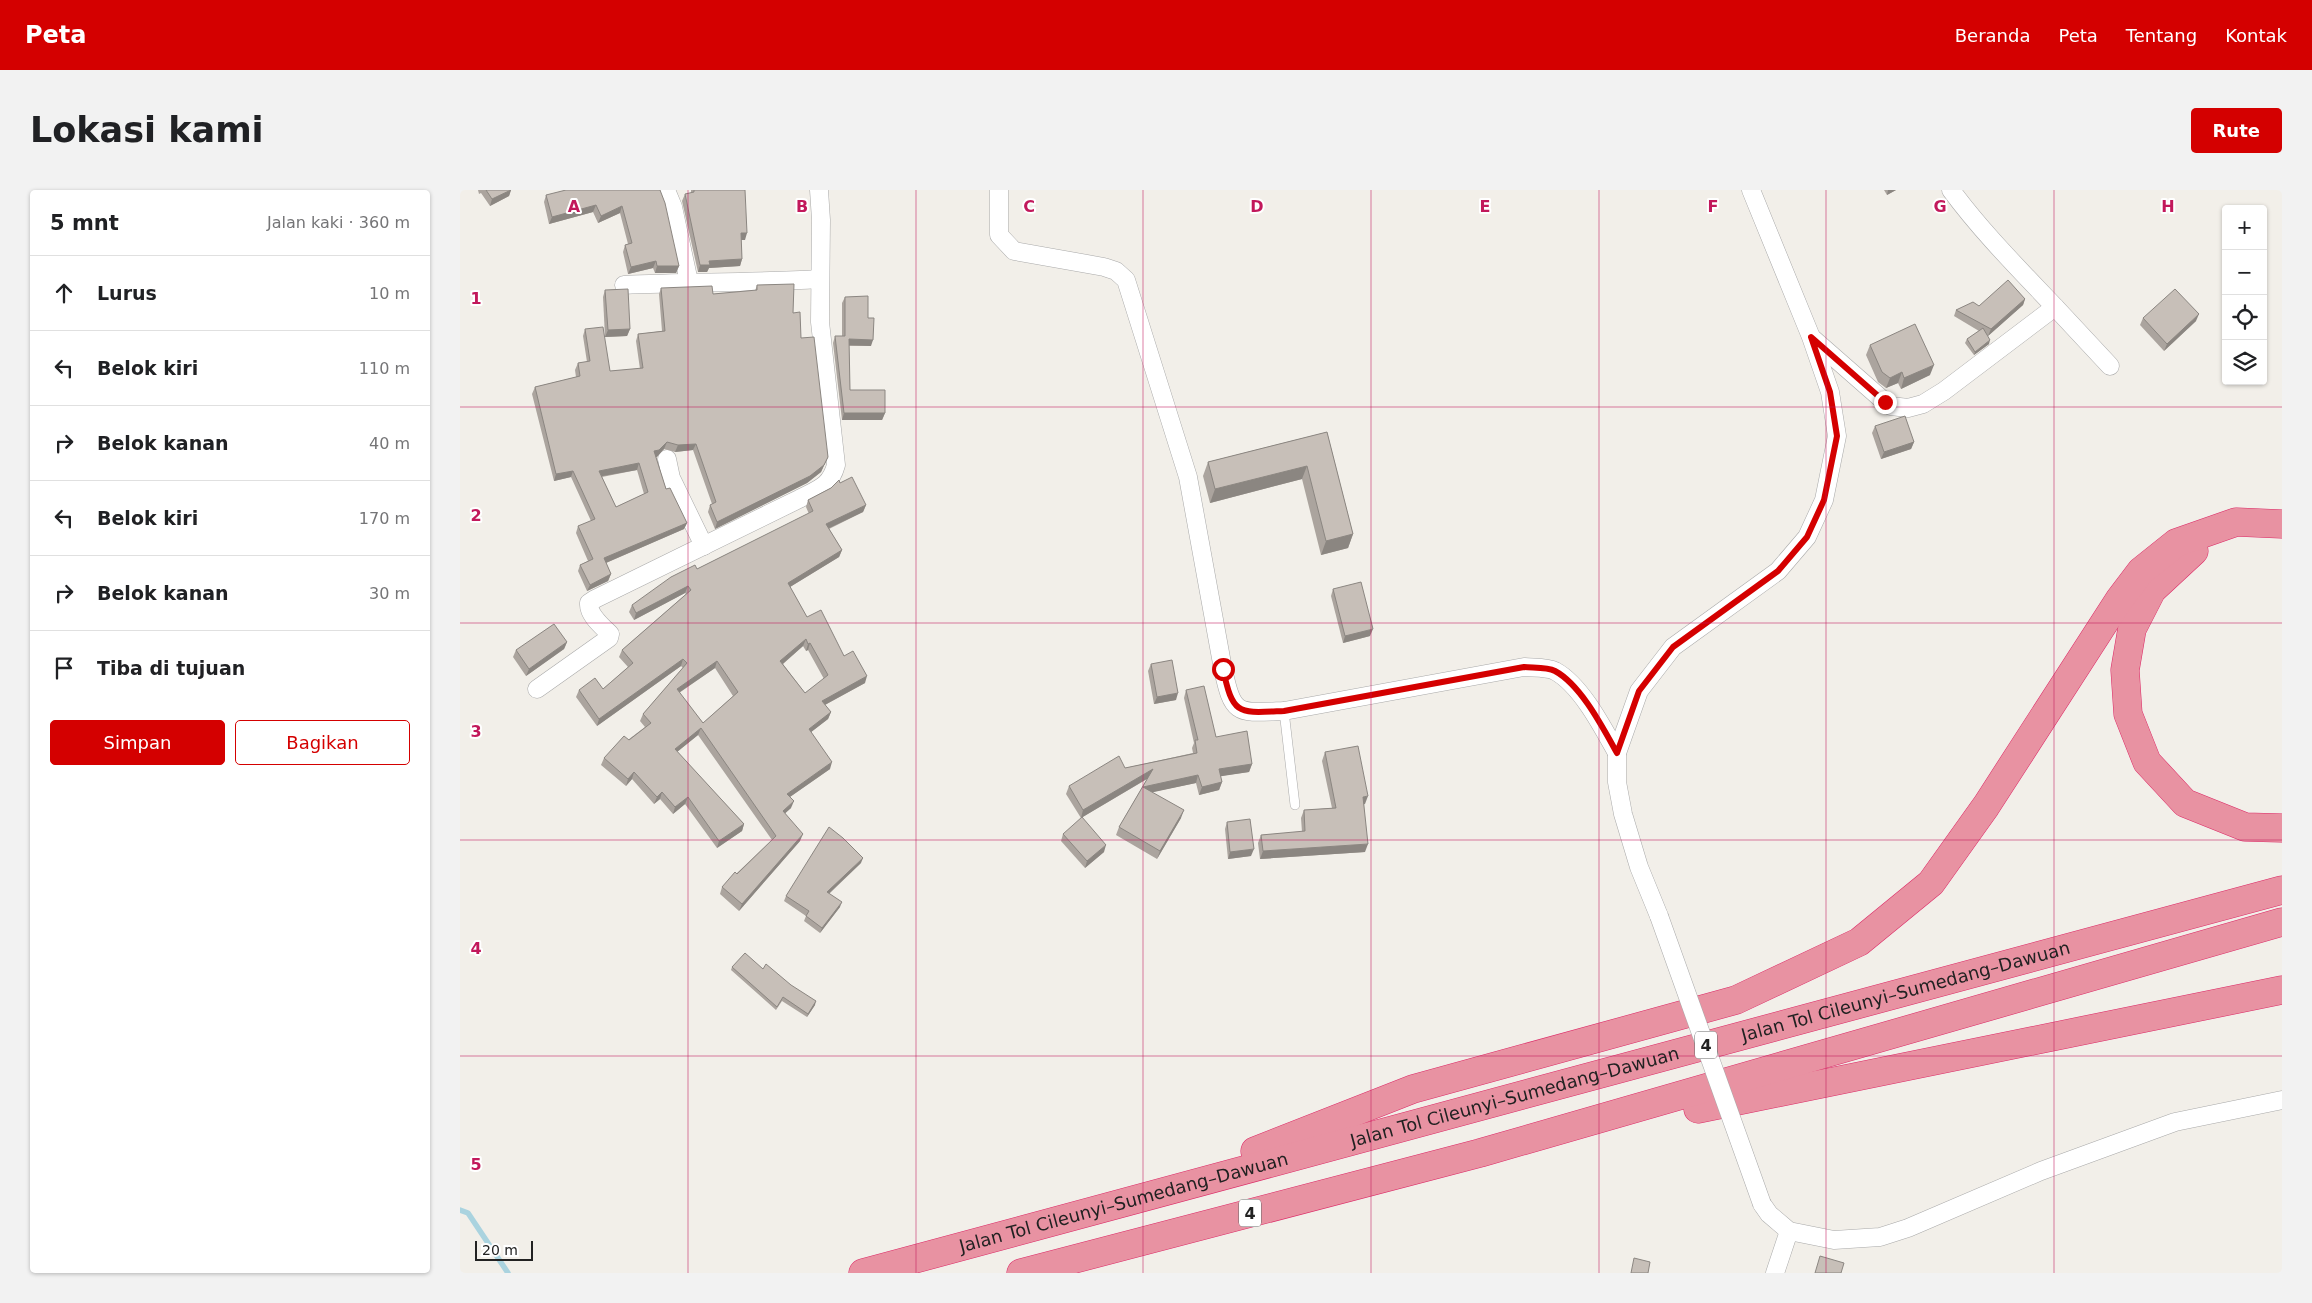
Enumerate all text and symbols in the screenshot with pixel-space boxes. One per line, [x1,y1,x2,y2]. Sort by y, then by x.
text: Peta [25,21,87,49]
text: Beranda [1955,25,2030,46]
text: Peta [2058,25,2098,46]
text: Tentang [2126,25,2197,46]
text: Kontak [2225,25,2287,46]
button: Rute [2191,108,2282,153]
text: Lokasi kami [30,110,264,150]
text: A [568,197,581,216]
text: B [796,197,808,216]
text: C [1023,197,1035,216]
text: D [1250,197,1264,216]
text: E [1480,197,1490,216]
text: F [1708,197,1718,216]
text: G [1933,197,1947,216]
text: H [2161,197,2175,216]
map controls [2222,205,2267,385]
button: + [2222,205,2267,250]
text: 5 mnt [50,211,119,235]
text: Jalan kaki · 360 m [267,213,410,232]
button: − [2222,250,2267,295]
icon: ahead [50,279,78,307]
text: Lurus [97,282,157,304]
text: 10 m [369,284,410,303]
text: 1 [470,289,482,308]
button: locate [2222,295,2267,340]
button: layers [2222,340,2267,385]
icon: left [50,354,78,382]
text: Belok kiri [97,357,198,379]
text: 110 m [359,359,410,378]
route end [1874,391,1897,414]
icon: right [50,429,78,457]
text: Belok kanan [97,432,229,454]
text: 40 m [369,434,410,453]
icon: left [50,504,78,532]
text: 2 [470,506,482,525]
text: Belok kiri [97,507,198,529]
text: 170 m [359,509,410,528]
icon: right [50,579,78,607]
text: Belok kanan [97,582,229,604]
text: 30 m [369,584,410,603]
icon: arrive [50,654,78,682]
text: Tiba di tujuan [97,657,245,679]
route start [1212,658,1235,681]
button: Simpan [50,720,225,765]
button: Bagikan [235,720,410,765]
text: 3 [470,722,482,741]
street label: Jalan Tol Cileunyi–Sumedang–Dawuan [1738,937,2072,1046]
text: 4 [470,939,482,958]
road number: 4 [1695,1032,1717,1058]
street label: Jalan Tol Cileunyi–Sumedang–Dawuan [1347,1042,1681,1151]
street label: Jalan Tol Cileunyi–Sumedang–Dawuan [956,1148,1290,1257]
text: 5 [470,1155,482,1174]
road number: 4 [1239,1200,1261,1226]
scale bar [475,1238,532,1261]
text: 20 m [482,1242,518,1258]

